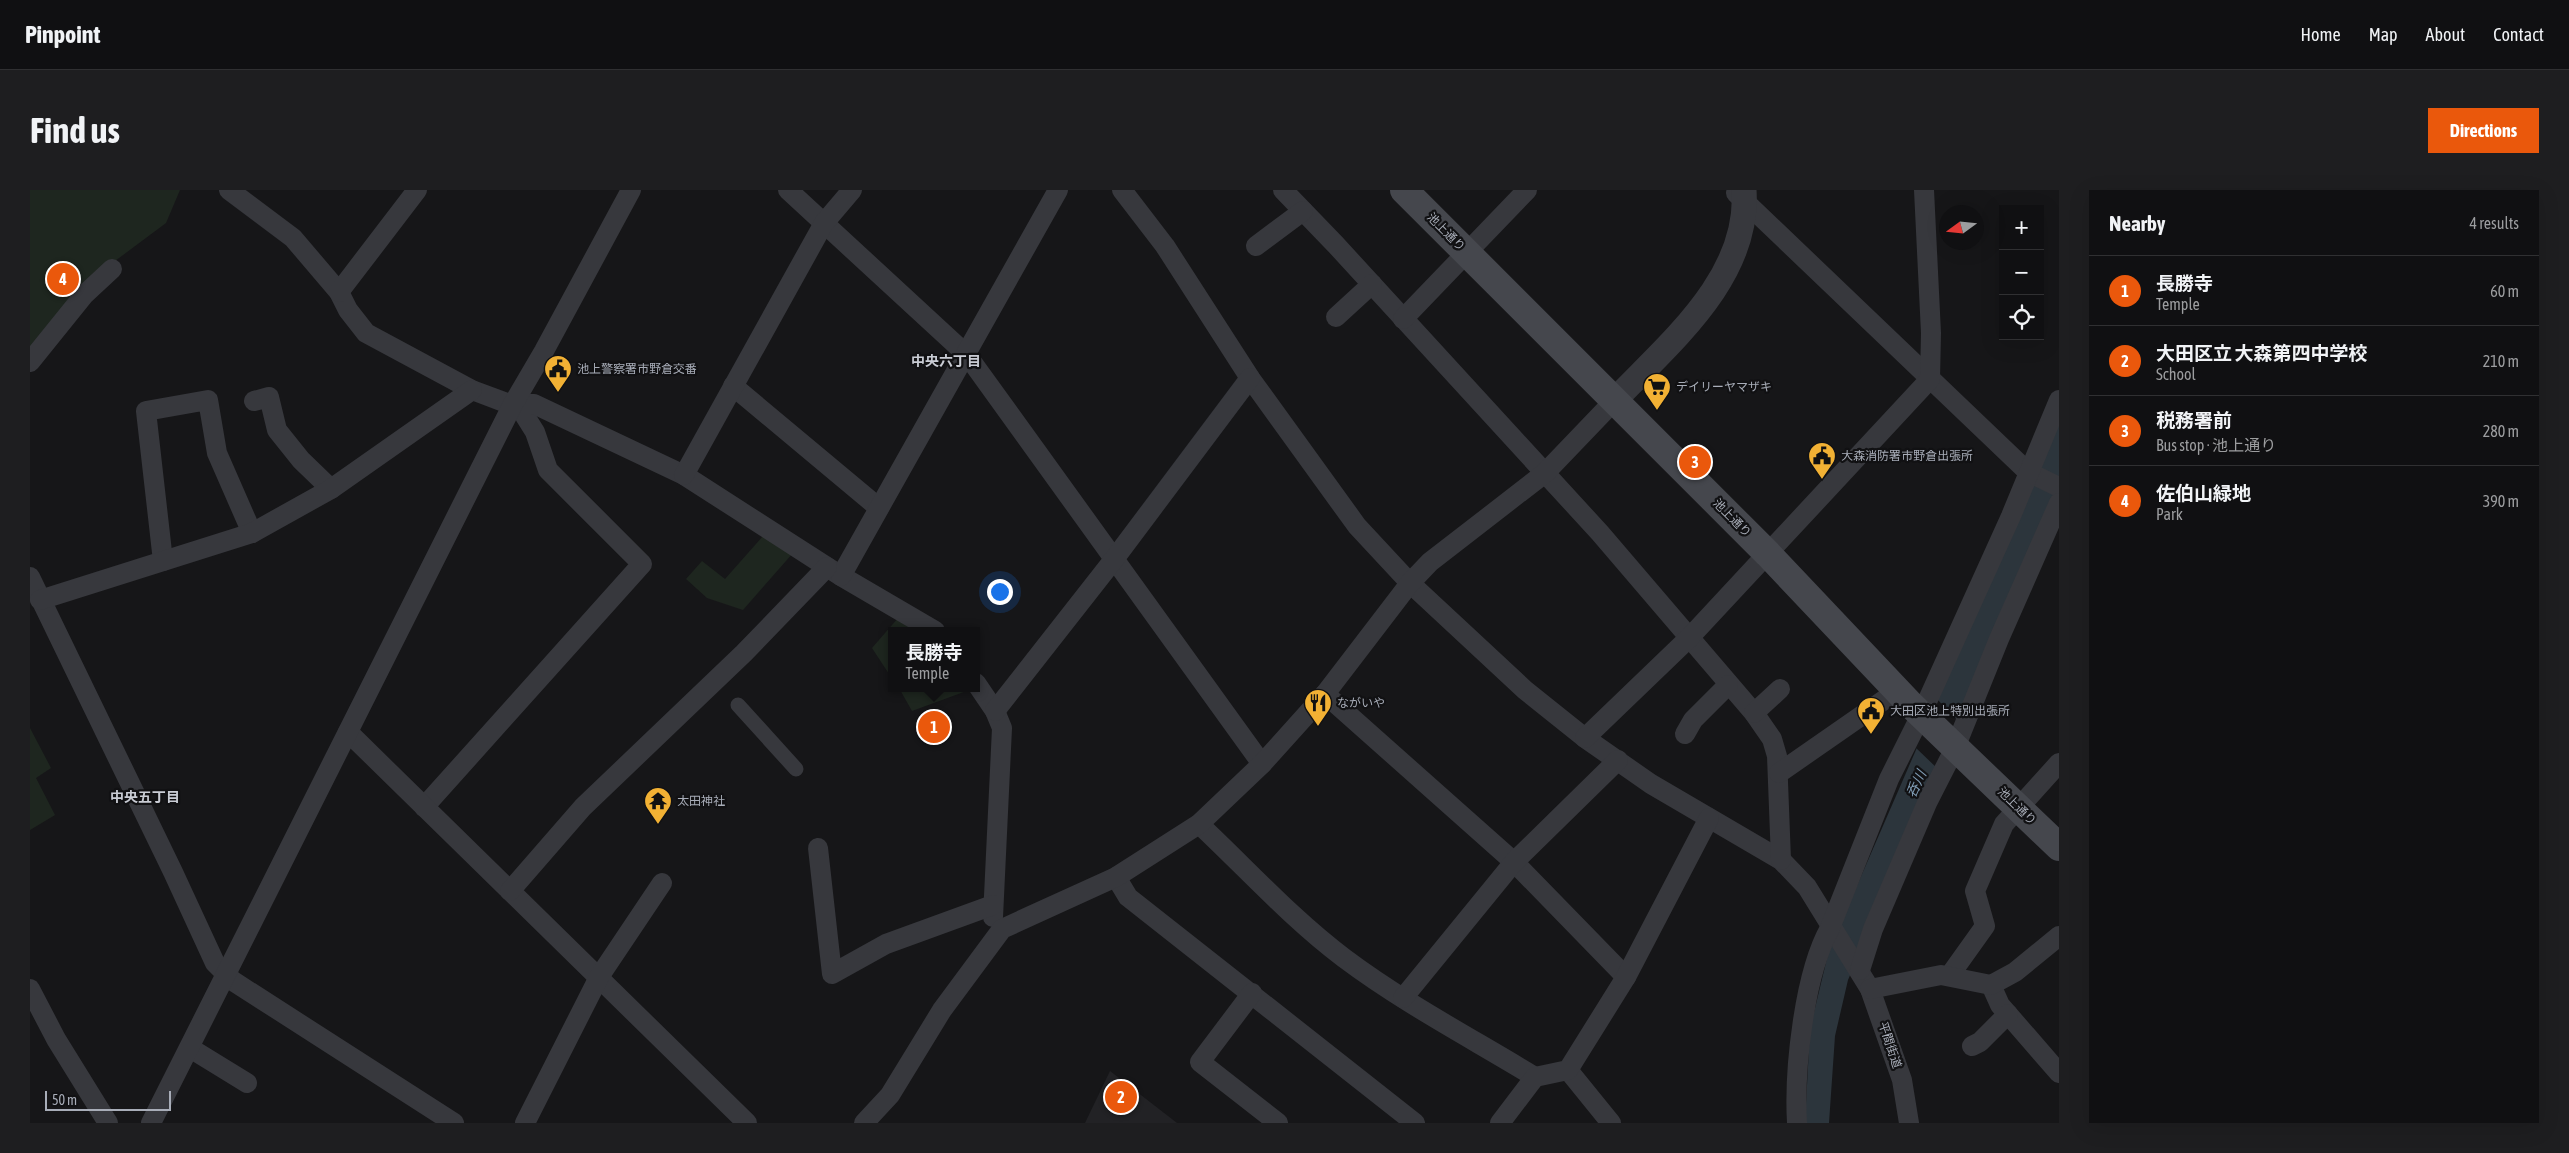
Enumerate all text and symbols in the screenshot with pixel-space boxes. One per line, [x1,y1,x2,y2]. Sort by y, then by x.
text: Pinpoint [25,21,100,48]
text: Home [2301,24,2341,45]
text: Map [2369,24,2398,45]
text: About [2426,24,2465,45]
text: Contact [2493,24,2544,45]
button: Directions [2428,108,2539,153]
text: Find us [30,110,120,150]
north arrow [1939,205,1984,250]
map controls [1999,205,2044,340]
button: + [1999,205,2044,250]
street label: 池上通り [1424,210,1468,254]
text: Nearby [2109,211,2165,235]
text: 4 results [2469,214,2519,232]
button: − [1999,250,2044,295]
pin: 4 [47,260,79,298]
text: 長勝寺 [2156,272,2213,294]
text: 1 [2121,282,2129,300]
text: 60 m [2490,282,2519,300]
button: locate [1999,295,2044,340]
text: Temple [2156,295,2200,313]
text: 大田区立 大森第四中学校 [2156,342,2368,364]
text: 2 [2121,352,2129,370]
text: 210 m [2483,352,2519,370]
district label: 中央六丁目 [911,353,981,369]
public building icon: 池上警察署市野倉交番 [543,354,573,393]
place label: 池上警察署市野倉交番 [577,362,697,376]
text: School [2156,365,2196,383]
supermarket icon: デイリーヤマザキ [1642,372,1672,411]
place label: デイリーヤマザキ [1676,380,1772,394]
text: 税務署前 [2156,409,2232,431]
text: 3 [2121,422,2129,440]
text: 280 m [2483,422,2519,440]
text: Bus stop · 池上通り [2156,436,2276,454]
public building icon: 大森消防署市野倉出張所 [1807,441,1837,480]
pin: 3 [1679,443,1711,481]
place label: 大森消防署市野倉出張所 [1841,449,1973,463]
text: 佐伯山緑地 [2156,482,2251,504]
text: 4 [2121,492,2129,510]
text: 390 m [2483,492,2519,510]
street label: 池上通り [1710,496,1754,540]
text: Park [2156,505,2183,523]
your location [987,579,1013,605]
popup [888,627,980,692]
text: 長勝寺 [905,641,963,663]
text: Temple [905,664,949,682]
restaurant icon: ながいや [1303,688,1333,727]
place label: ながいや [1337,696,1385,710]
public building icon: 大田区池上特別出張所 [1856,696,1886,735]
place label: 大田区池上特別出張所 [1890,704,2010,718]
pin: 1 [918,708,950,746]
water label: 呑川 [1903,766,1930,800]
street label: 池上通り [1995,784,2039,828]
temple icon: 太田神社 [643,786,673,825]
district label: 中央五丁目 [110,789,180,805]
place label: 太田神社 [677,794,725,808]
street label: 平間街道 [1876,1020,1904,1070]
pin: 2 [1105,1078,1137,1116]
scale bar [45,1088,171,1111]
text: 50 m [52,1092,77,1108]

